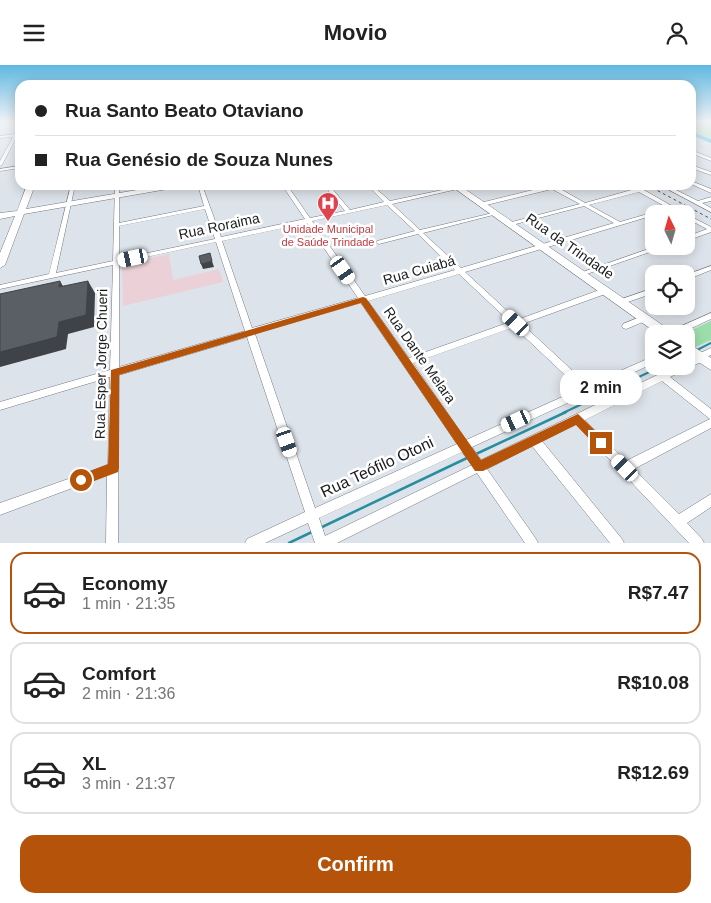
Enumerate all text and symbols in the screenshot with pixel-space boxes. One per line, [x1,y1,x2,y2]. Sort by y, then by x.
icon: menu [20,19,48,47]
icon: person [663,19,691,47]
text: Movio [324,20,387,45]
text: Rua Santo Beato Otaviano [65,100,304,121]
text: Rua Genésio de Souza Nunes [65,149,333,170]
hospital icon: Unidade Municipal de Saúde Trindade [316,191,340,222]
north arrow [645,205,695,255]
map controls [645,205,695,375]
street label: Rua Roraima [177,210,261,242]
street label: Rua da Trindade [523,210,617,282]
place label: Unidade Municipal de Saúde Trindade [282,223,374,248]
car [116,248,149,268]
street label: Rua Cuiabá [381,252,457,288]
car [328,253,357,287]
button: locate [645,265,695,315]
street label: Rua Esper Jorge Chueri [92,289,110,439]
street label: Rua Dante Melara [381,304,459,406]
car [499,307,532,339]
button: layers [645,325,695,375]
callout: 2 min [560,371,642,405]
text: 2 min [580,379,622,396]
car [499,408,532,434]
car [275,425,298,459]
route end [590,432,612,454]
street label: Rua Teófilo Otoni [318,433,436,501]
car [609,452,640,484]
route start [70,469,92,491]
icon: car [22,571,67,616]
text: Economy [82,573,168,594]
text: R$7.47 [628,582,689,603]
text: 1 min · 21:35 [82,595,175,612]
icon: car [22,661,67,706]
text: Comfort [82,663,156,684]
text: R$10.08 [617,672,689,693]
text: 2 min · 21:36 [82,685,175,702]
icon: car [22,751,67,796]
text: XL [82,753,106,774]
text: R$12.69 [617,762,689,783]
text: 3 min · 21:37 [82,775,175,792]
button: Confirm [20,835,691,893]

